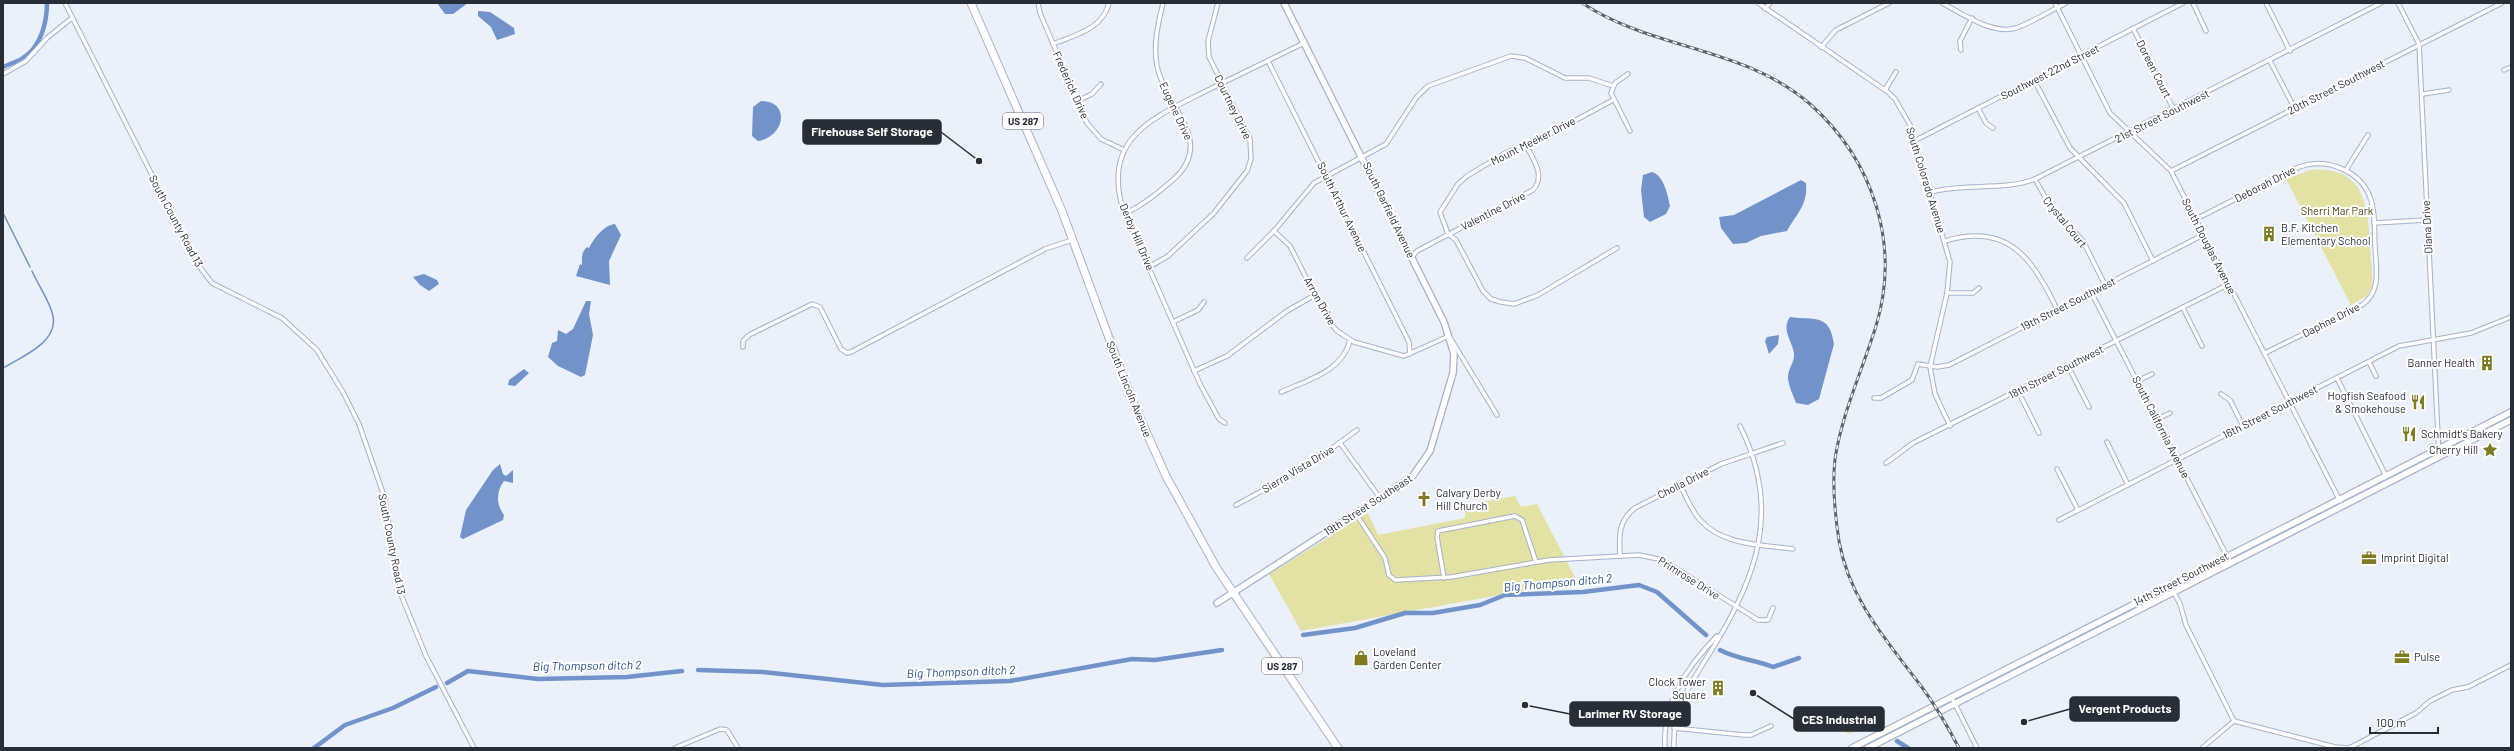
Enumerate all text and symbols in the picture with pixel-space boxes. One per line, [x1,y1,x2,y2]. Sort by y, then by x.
street label: Doreen Court [2134,38,2175,100]
street label: Southwest 22nd Street [1998,41,2101,102]
street label: Frederick Drive [1051,49,1092,121]
street label: 20th Street Southwest [2285,56,2387,117]
street label: Courtney Drive [1212,72,1255,141]
street label: Eugene Drive [1157,80,1196,142]
street label: 21st Street Southwest [2112,86,2211,145]
road number: US 287 [1003,113,1043,129]
street label: Mount Meeker Drive [1488,114,1577,168]
callout: Firehouse Self Storage [803,120,941,144]
text: Firehouse Self Storage [811,124,933,138]
street label: South Colorado Avenue [1904,125,1949,235]
street label: South Arthur Avenue [1315,160,1370,254]
street label: South Garfield Avenue [1361,160,1418,260]
street label: Deborah Drive [2232,163,2298,205]
street label: South County Road 13 [147,173,206,269]
street label: Valentine Drive [1458,189,1528,232]
street label: Crystal Court [2041,193,2090,250]
street label: South Douglas Avenue [2180,196,2239,296]
street label: Diana Drive [2419,200,2434,254]
street label: Derby Hill Drive [1117,201,1157,272]
park label: Sherri Mar Park [2301,204,2374,217]
place label: B.F. Kitchen Elementary School [2281,221,2371,247]
building icon: B.F. Kitchen Elementary School [2260,225,2278,243]
street label: Arron Drive [1302,274,1339,327]
street label: 19th Street Southwest [2018,274,2117,333]
street label: Daphne Drive [2300,299,2362,340]
street label: South Lincoln Avenue [1104,339,1155,439]
street label: 18th Street Southwest [2006,342,2105,401]
building icon: Banner Health [2478,354,2496,372]
place label: Banner Health [2408,356,2475,369]
street label: South California Avenue [2130,374,2193,480]
street label: 16th Street Southwest [2220,382,2319,441]
place label: Hogfish Seafood & Smokehouse [2328,389,2406,415]
restaurant icon: Hogfish Seafood & Smokehouse [2409,393,2427,411]
restaurant icon: Schmidt's Bakery [2400,425,2418,443]
place label: Schmidt's Bakery [2421,427,2503,440]
place icon: Cherry Hill [2481,441,2499,459]
street label: Sierra Vista Drive [1259,442,1336,495]
place label: Cherry Hill [2429,443,2478,456]
street label: Cholla Drive [1655,464,1711,501]
street label: 19th Street Southeast [1321,471,1414,538]
place label: Calvary Derby Hill Church [1436,486,1501,512]
church icon: Calvary Derby Hill Church [1415,490,1433,508]
street label: South County Road 13 [376,492,409,595]
street label: 14th Street Southwest [2131,549,2231,608]
office icon: Imprint Digital [2360,549,2378,567]
place label: Imprint Digital [2381,551,2448,564]
street label: Primrose Drive [1656,553,1723,602]
water label: Big Thompson ditch 2 [1503,570,1613,594]
place label: Loveland Garden Center [1373,645,1441,671]
office icon: Pulse [2393,648,2411,666]
shop icon: Loveland Garden Center [1352,649,1370,667]
place label: Pulse [2414,650,2440,663]
water label: Big Thompson ditch 2 [532,657,642,673]
road number: US 287 [1262,658,1302,674]
water label: Big Thompson ditch 2 [906,662,1016,680]
place label: Clock Tower Square [1648,675,1706,701]
building icon: Clock Tower Square [1709,679,1727,697]
callout: Vergent Products [2070,697,2179,721]
text: Vergent Products [2079,701,2172,715]
callout: Larimer RV Storage [1570,702,1690,726]
text: Larimer RV Storage [1578,706,1682,720]
callout: CES Industrial [1794,707,1884,731]
scale bar [2370,709,2438,735]
text: CES Industrial [1802,712,1876,726]
text: 100 m [2376,715,2406,729]

